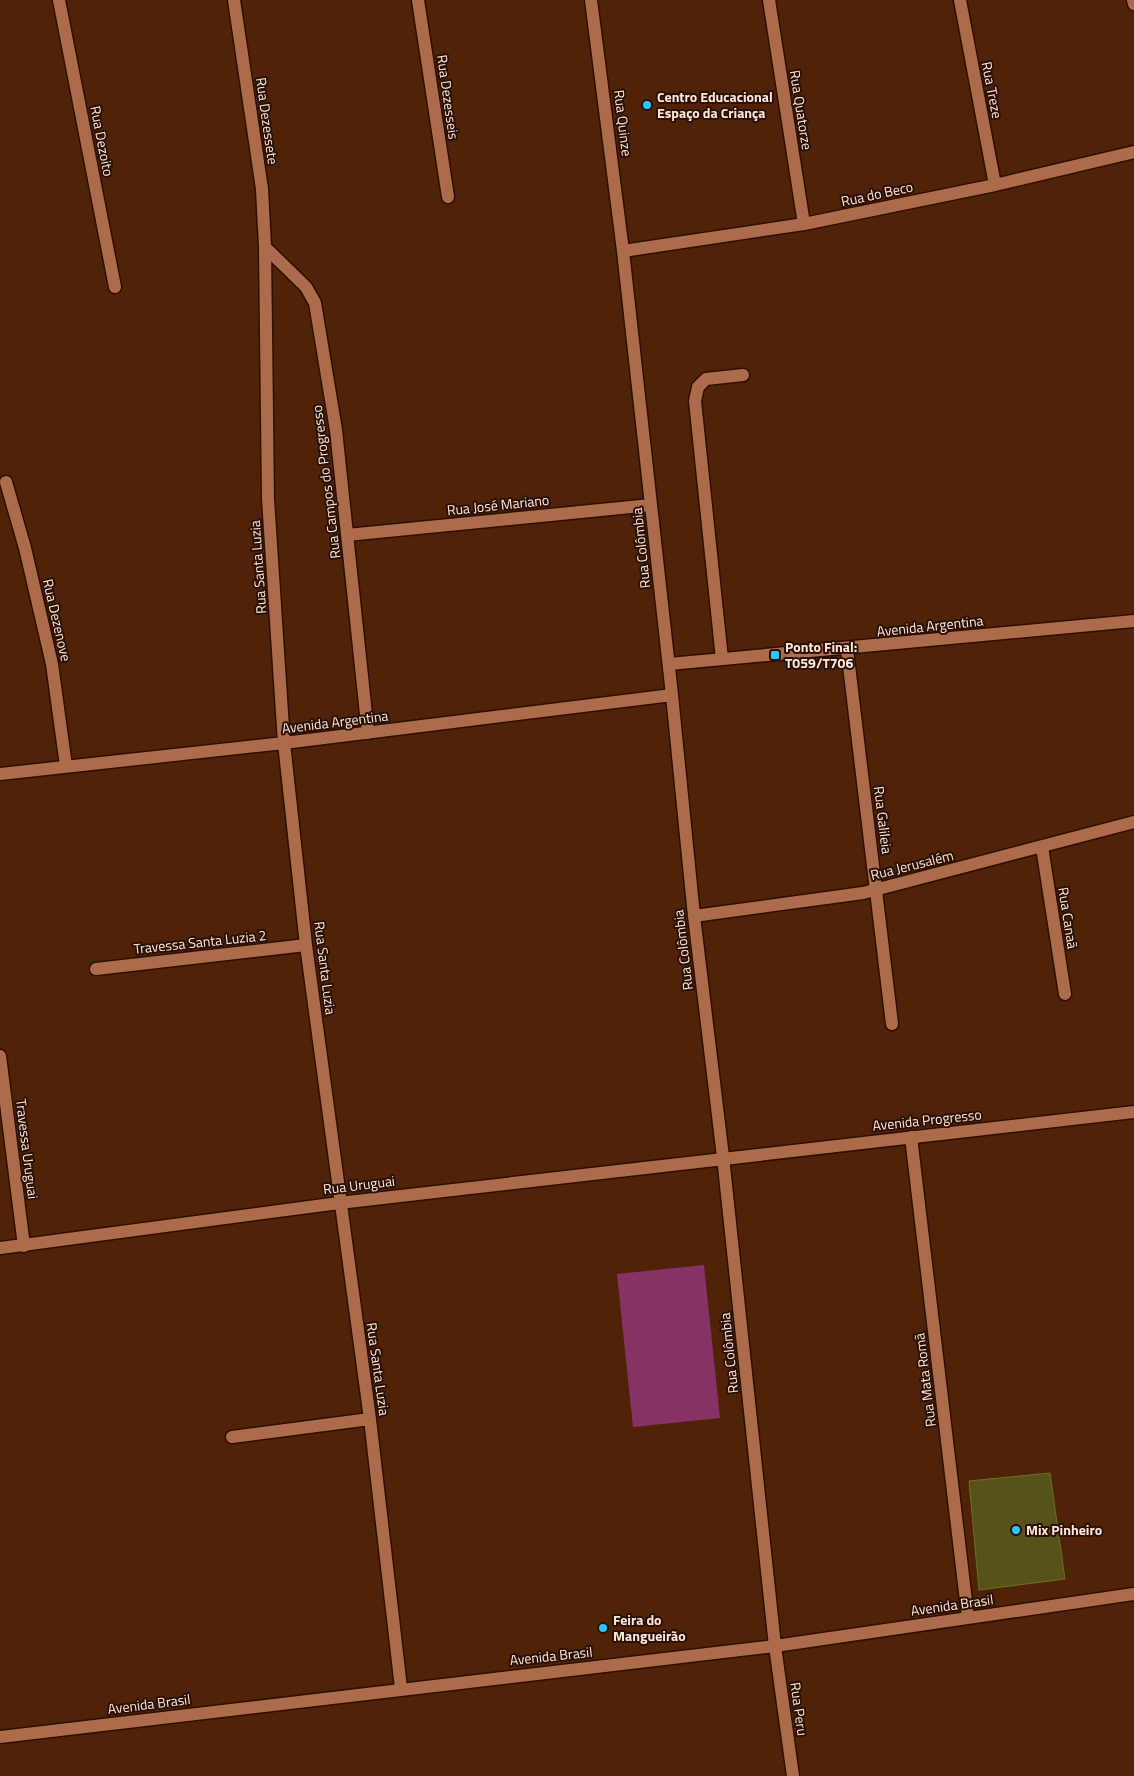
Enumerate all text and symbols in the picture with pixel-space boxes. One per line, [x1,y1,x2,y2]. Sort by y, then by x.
street label: Rua Dezesseis [432,53,465,141]
street label: Rua Treze [977,60,1008,120]
street label: Rua Quatorze [785,69,818,151]
street label: Rua Dezessete [251,76,284,166]
place label: Centro Educacional Espaço da Criança [657,86,773,123]
street label: Rua Quinze [609,89,638,157]
marker: Centro Educacional Espaço da Criança [641,99,653,111]
street label: Rua Dezoito [85,104,120,178]
street label: Rua do Beco [839,176,915,211]
street label: Rua Campos do Progresso [306,404,345,560]
street label: Rua José Mariano [446,489,550,520]
street label: Rua Colômbia [626,507,655,589]
street label: Rua Santa Luzia [244,520,271,615]
street label: Rua Dezenove [38,577,77,663]
street label: Avenida Argentina [876,609,984,642]
place label: Ponto Final: T059/T706 [785,636,857,673]
marker: Ponto Final: T059/T706 [769,649,781,661]
street label: Avenida Argentina [280,705,389,738]
street label: Rua Galileia [869,785,898,855]
street label: Rua Jerusalém [868,844,956,885]
street label: Rua Canaã [1053,886,1084,950]
street label: Rua Colômbia [667,909,698,991]
street label: Rua Santa Luzia [309,920,342,1016]
street label: Travessa Santa Luzia 2 [133,924,267,959]
street label: Travessa Uruguai [11,1098,44,1200]
street label: Avenida Progresso [871,1103,983,1136]
street label: Rua Uruguai [322,1170,396,1199]
street label: Rua Colômbia [714,1312,743,1394]
street label: Rua Santa Luzia [362,1321,395,1417]
street label: Rua Mata Romã [908,1332,941,1428]
place label: Mix Pinheiro [1026,1519,1102,1540]
marker: Mix Pinheiro [1010,1524,1022,1536]
street label: Avenida Brasil [909,1588,995,1621]
place label: Feira do Mangueirão [613,1609,686,1646]
marker: Feira do Mangueirão [597,1622,609,1634]
street label: Avenida Brasil [508,1641,593,1670]
street label: Rua Peru [785,1681,814,1737]
street label: Avenida Brasil [106,1688,191,1719]

